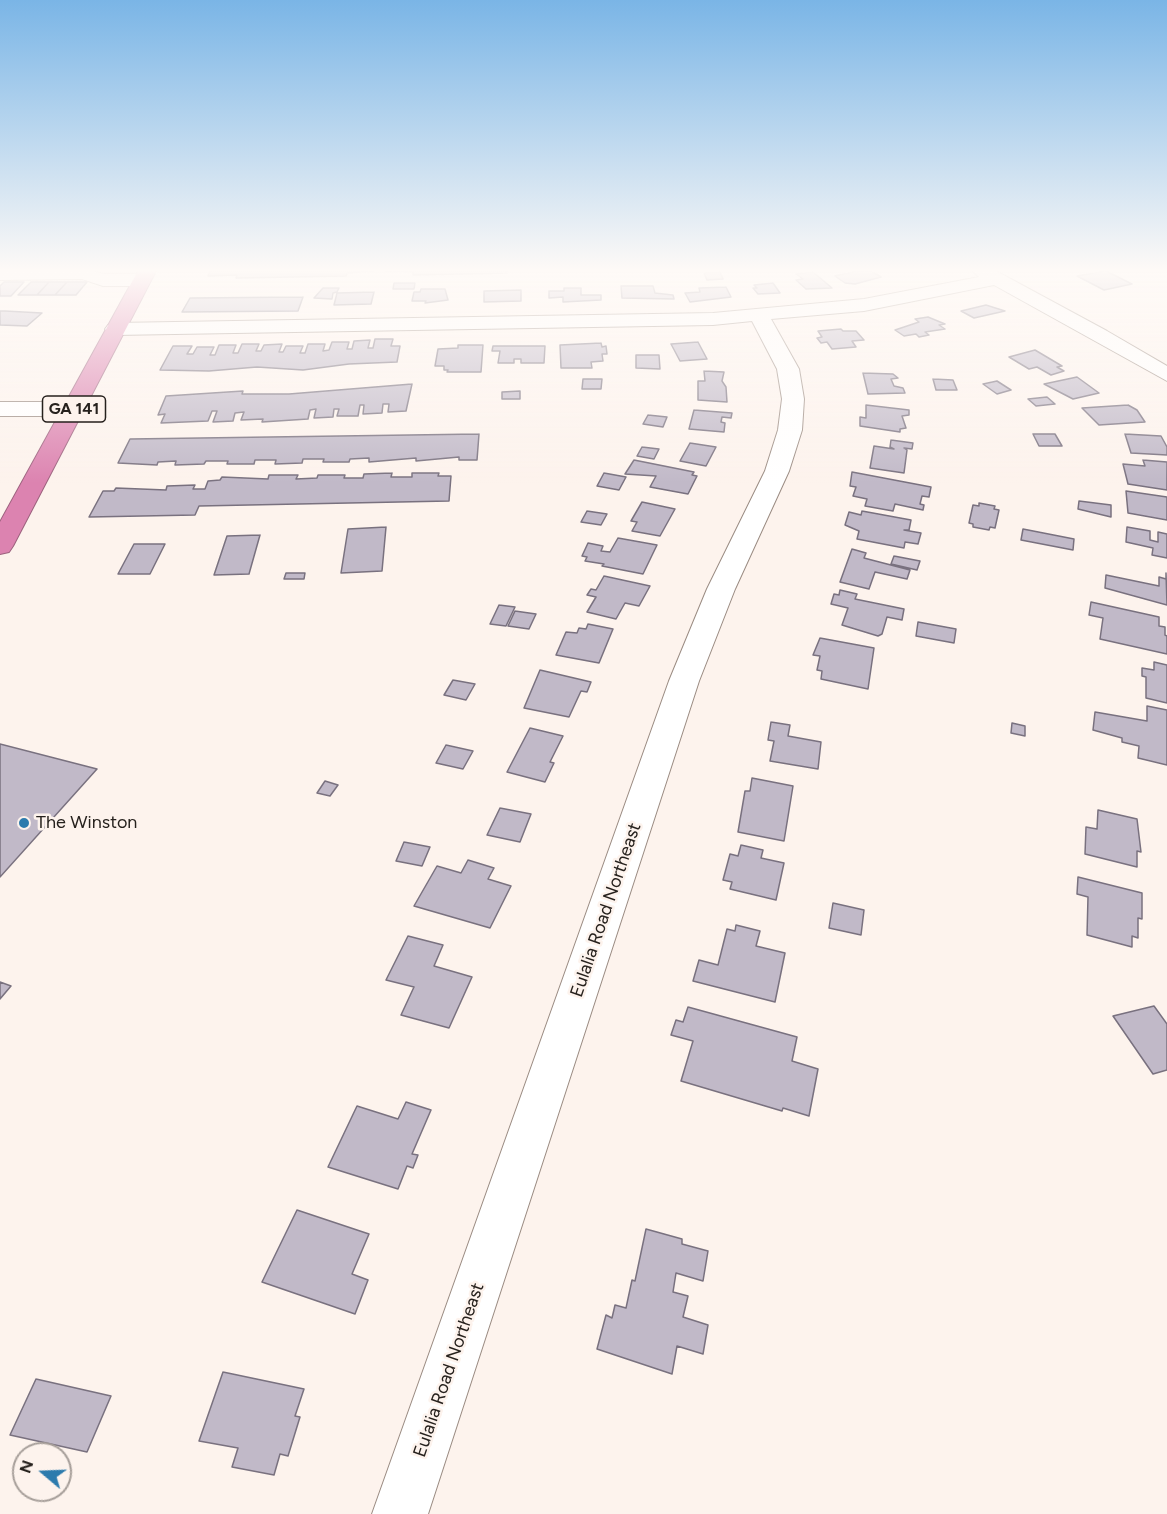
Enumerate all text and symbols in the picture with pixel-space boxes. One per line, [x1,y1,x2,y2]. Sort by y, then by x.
road number: GA 141 [42,396,106,422]
place label: The Winston [36,812,137,834]
marker: The Winston [17,816,31,830]
street label: Eulalia Road Northeast [566,820,646,1000]
street label: Eulalia Road Northeast [409,1280,489,1460]
north arrow [12,1442,72,1502]
text: N [15,1458,37,1476]

